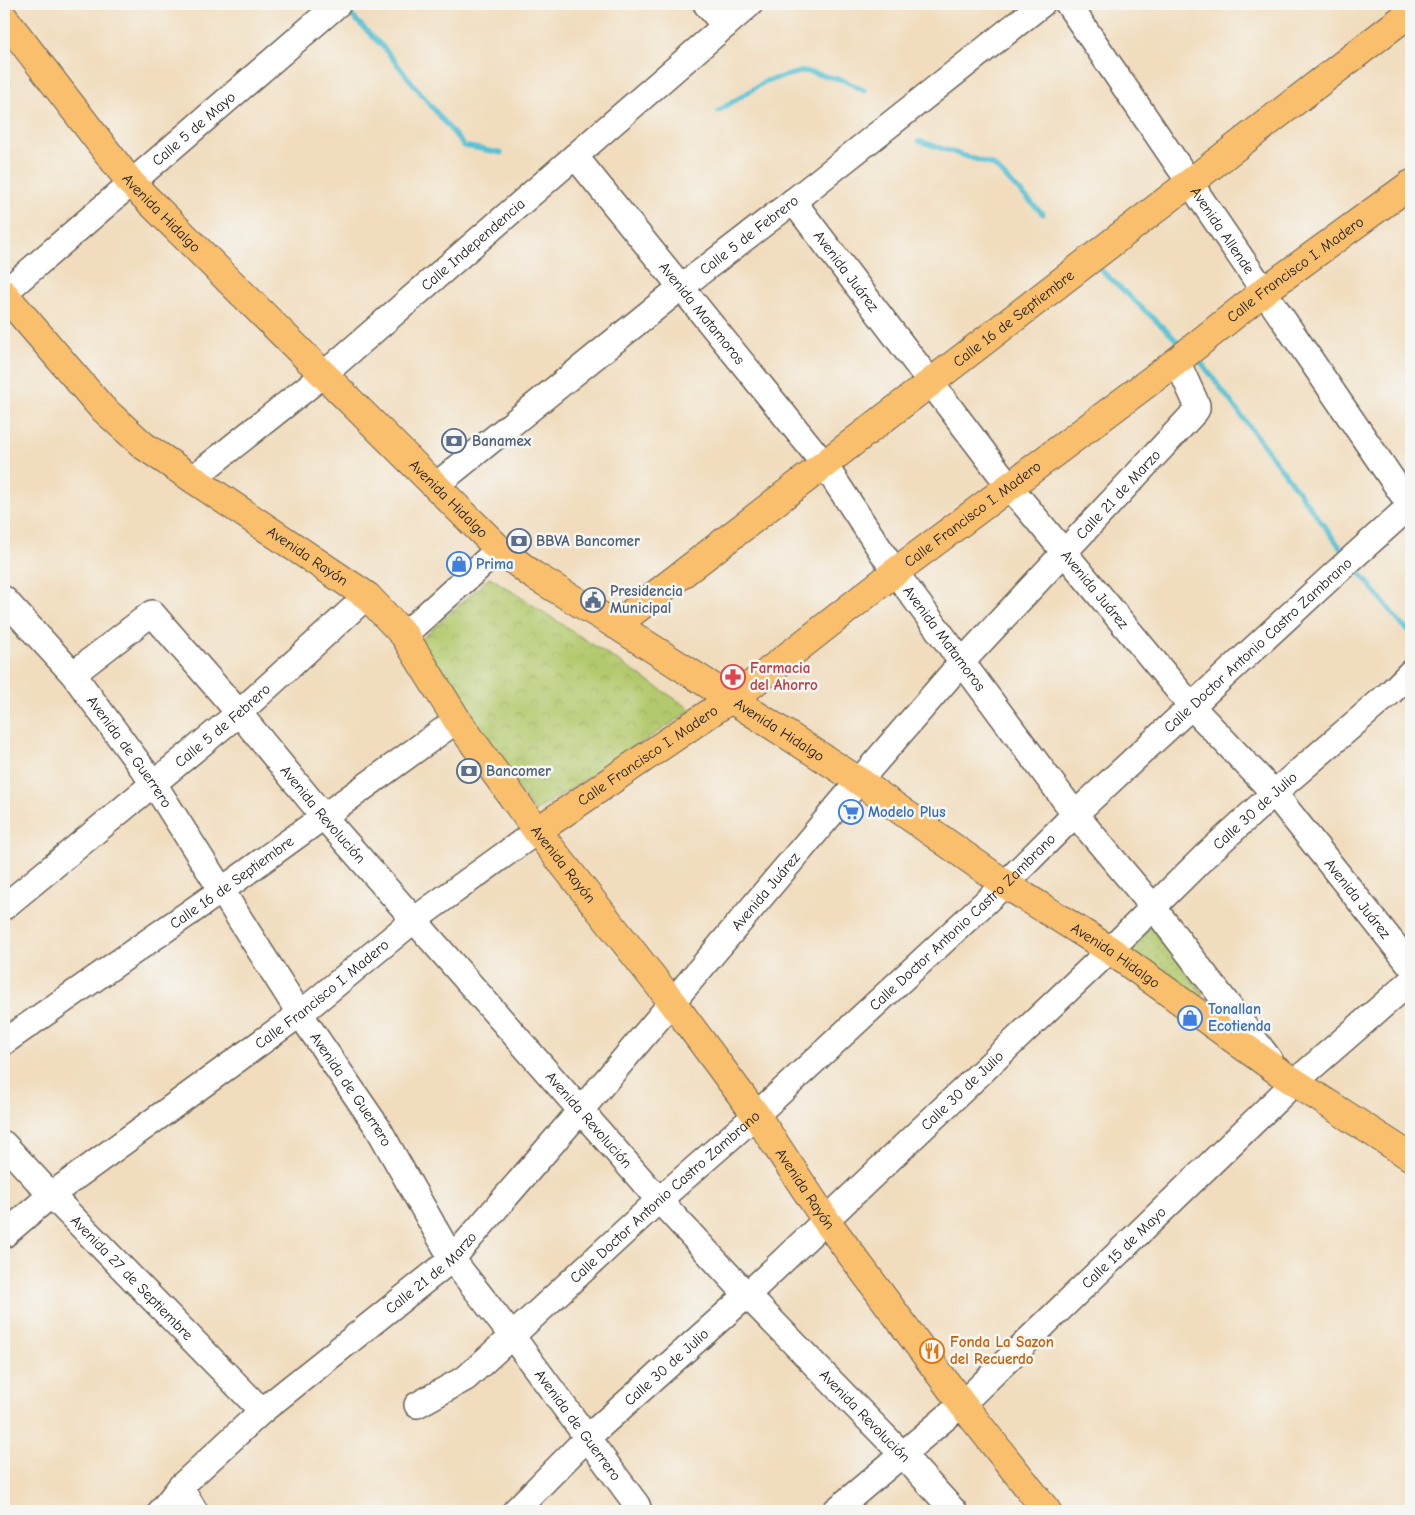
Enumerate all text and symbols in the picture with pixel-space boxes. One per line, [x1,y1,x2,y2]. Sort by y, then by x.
street label: Calle 5 de Mayo [148,88,239,170]
street label: Avenida Hidalgo [118,170,205,256]
street label: Avenida Allende [1186,183,1259,278]
street label: Calle 5 de Febrero [696,191,802,279]
street label: Calle Independencia [417,195,529,295]
street label: Calle Francisco I. Madero [1223,212,1367,326]
street label: Avenida Juárez [810,227,883,315]
street label: Avenida Matamoros [655,258,749,368]
street label: Calle 16 de Septiembre [949,266,1078,371]
bank icon: Banamex [441,428,467,454]
place label: Banamex [472,432,532,450]
street label: Calle 21 de Marzo [1072,446,1164,543]
street label: Avenida Hidalgo [405,456,492,542]
street label: Calle Francisco I. Madero [901,457,1045,571]
street label: Avenida Rayón [264,522,351,590]
bank icon: BBVA Bancomer [506,528,532,554]
place label: BBVA Bancomer [536,532,640,550]
street label: Avenida Juárez [1057,547,1133,633]
shop icon: Prima [446,551,472,577]
street label: Calle Doctor Antonio Castro Zambrano [1160,554,1356,736]
place label: Prima [476,555,514,573]
place label: Presidencia Municipal [610,582,683,617]
street label: Avenida Matamoros [899,582,989,695]
public building icon: Presidencia Municipal [580,587,606,613]
place label: Farmacia del Ahorro [750,659,818,694]
pharmacy icon: Farmacia del Ahorro [720,664,746,690]
street label: Calle 5 de Febrero [171,680,274,771]
street label: Avenida de Guerrero [83,692,176,811]
street label: Avenida Hidalgo [731,694,828,765]
street label: Calle Francisco I. Madero [574,701,721,810]
bank icon: Bancomer [456,758,482,784]
street label: Avenida Revolución [277,762,369,867]
place label: Bancomer [486,762,551,780]
street label: Calle 30 de Julio [1209,768,1301,853]
supermarket icon: Modelo Plus [838,799,864,825]
place label: Modelo Plus [868,803,946,821]
street label: Avenida Rayón [527,822,600,907]
street label: Calle Doctor Antonio Castro Zambrano [865,830,1059,1014]
street label: Calle 16 de Septiembre [166,832,298,933]
street label: Avenida Juárez [728,848,804,934]
street label: Avenida Juárez [1321,855,1395,942]
street label: Avenida Hidalgo [1068,919,1164,992]
street label: Calle Francisco I. Madero [251,935,393,1053]
place label: Tonallan Ecotienda [1208,1000,1271,1035]
shop icon: Tonallan Ecotienda [1177,1005,1203,1031]
street label: Avenida de Guerrero [306,1029,396,1150]
street label: Calle 30 de Julio [917,1047,1007,1134]
street label: Avenida Revolución [542,1068,636,1172]
street label: Calle Doctor Antonio Castro Zambrano [566,1107,764,1287]
street label: Avenida Rayón [772,1145,839,1233]
street label: Calle 15 de Mayo [1078,1203,1170,1292]
street label: Avenida 27 de Septiembre [67,1212,197,1344]
street label: Calle 21 de Marzo [382,1228,481,1318]
street label: Calle 30 de Julio [620,1324,713,1410]
place label: Fonda La Sazon del Recuerdo [950,1333,1054,1368]
restaurant icon: Fonda La Sazon del Recuerdo [919,1338,945,1364]
street label: Avenida de Guerrero [531,1366,625,1484]
street label: Avenida Revolución [816,1366,914,1466]

